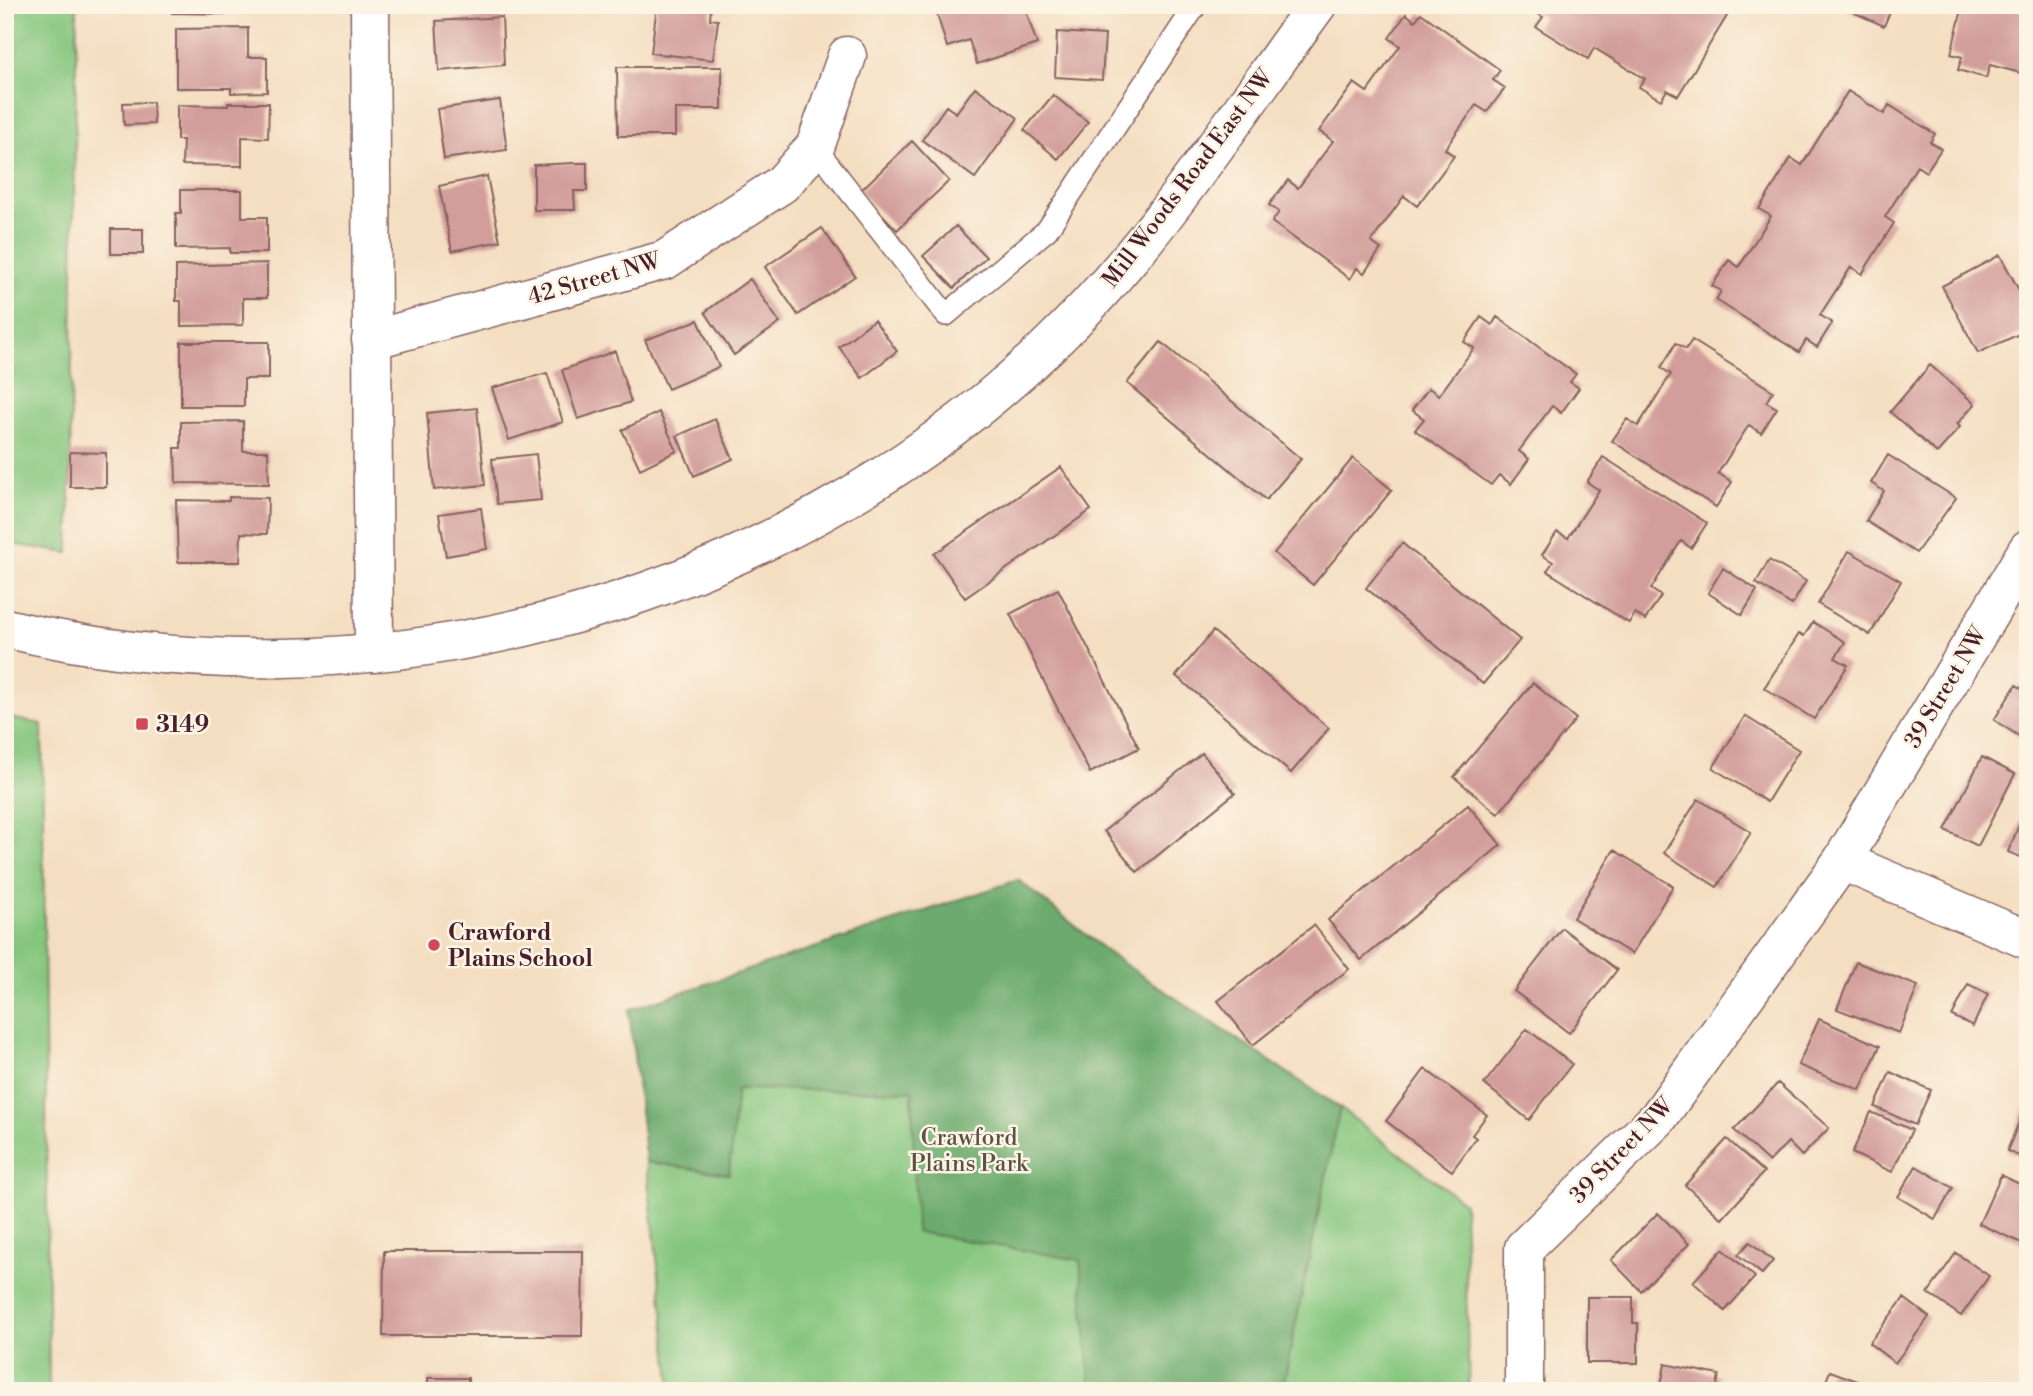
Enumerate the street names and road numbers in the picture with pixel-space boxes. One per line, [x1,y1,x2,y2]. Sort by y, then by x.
street label: Mill Woods Road East NW [1097,63,1280,293]
street label: 42 Street NW [525,246,665,311]
street label: 39 Street NW [1899,621,1994,753]
street label: 39 Street NW [1564,1091,1680,1210]

